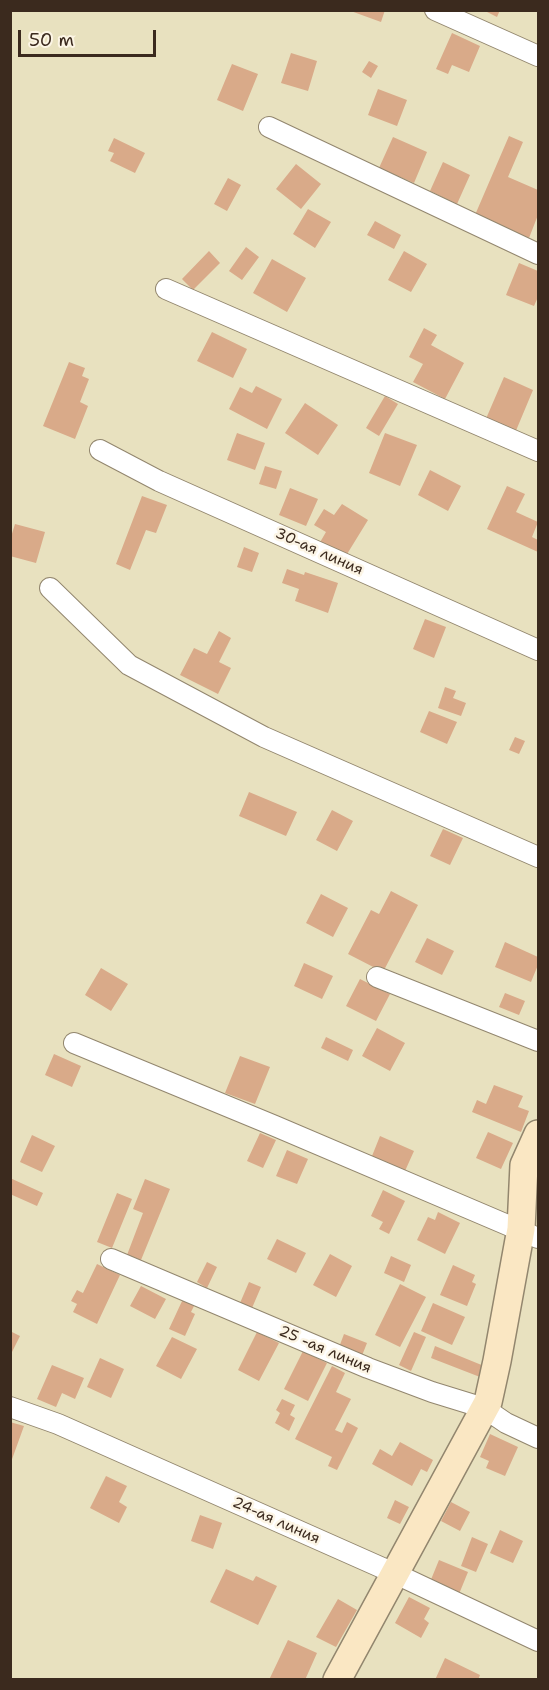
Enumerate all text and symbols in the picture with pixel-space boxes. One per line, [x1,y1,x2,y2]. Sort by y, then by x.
scale bar [21,18,159,56]
text: 50 m [29,28,74,52]
street label: 30-ая линия [272,525,366,579]
street label: 25 -ая линия [276,1322,374,1378]
street label: 24-ая линия [229,1494,323,1548]

